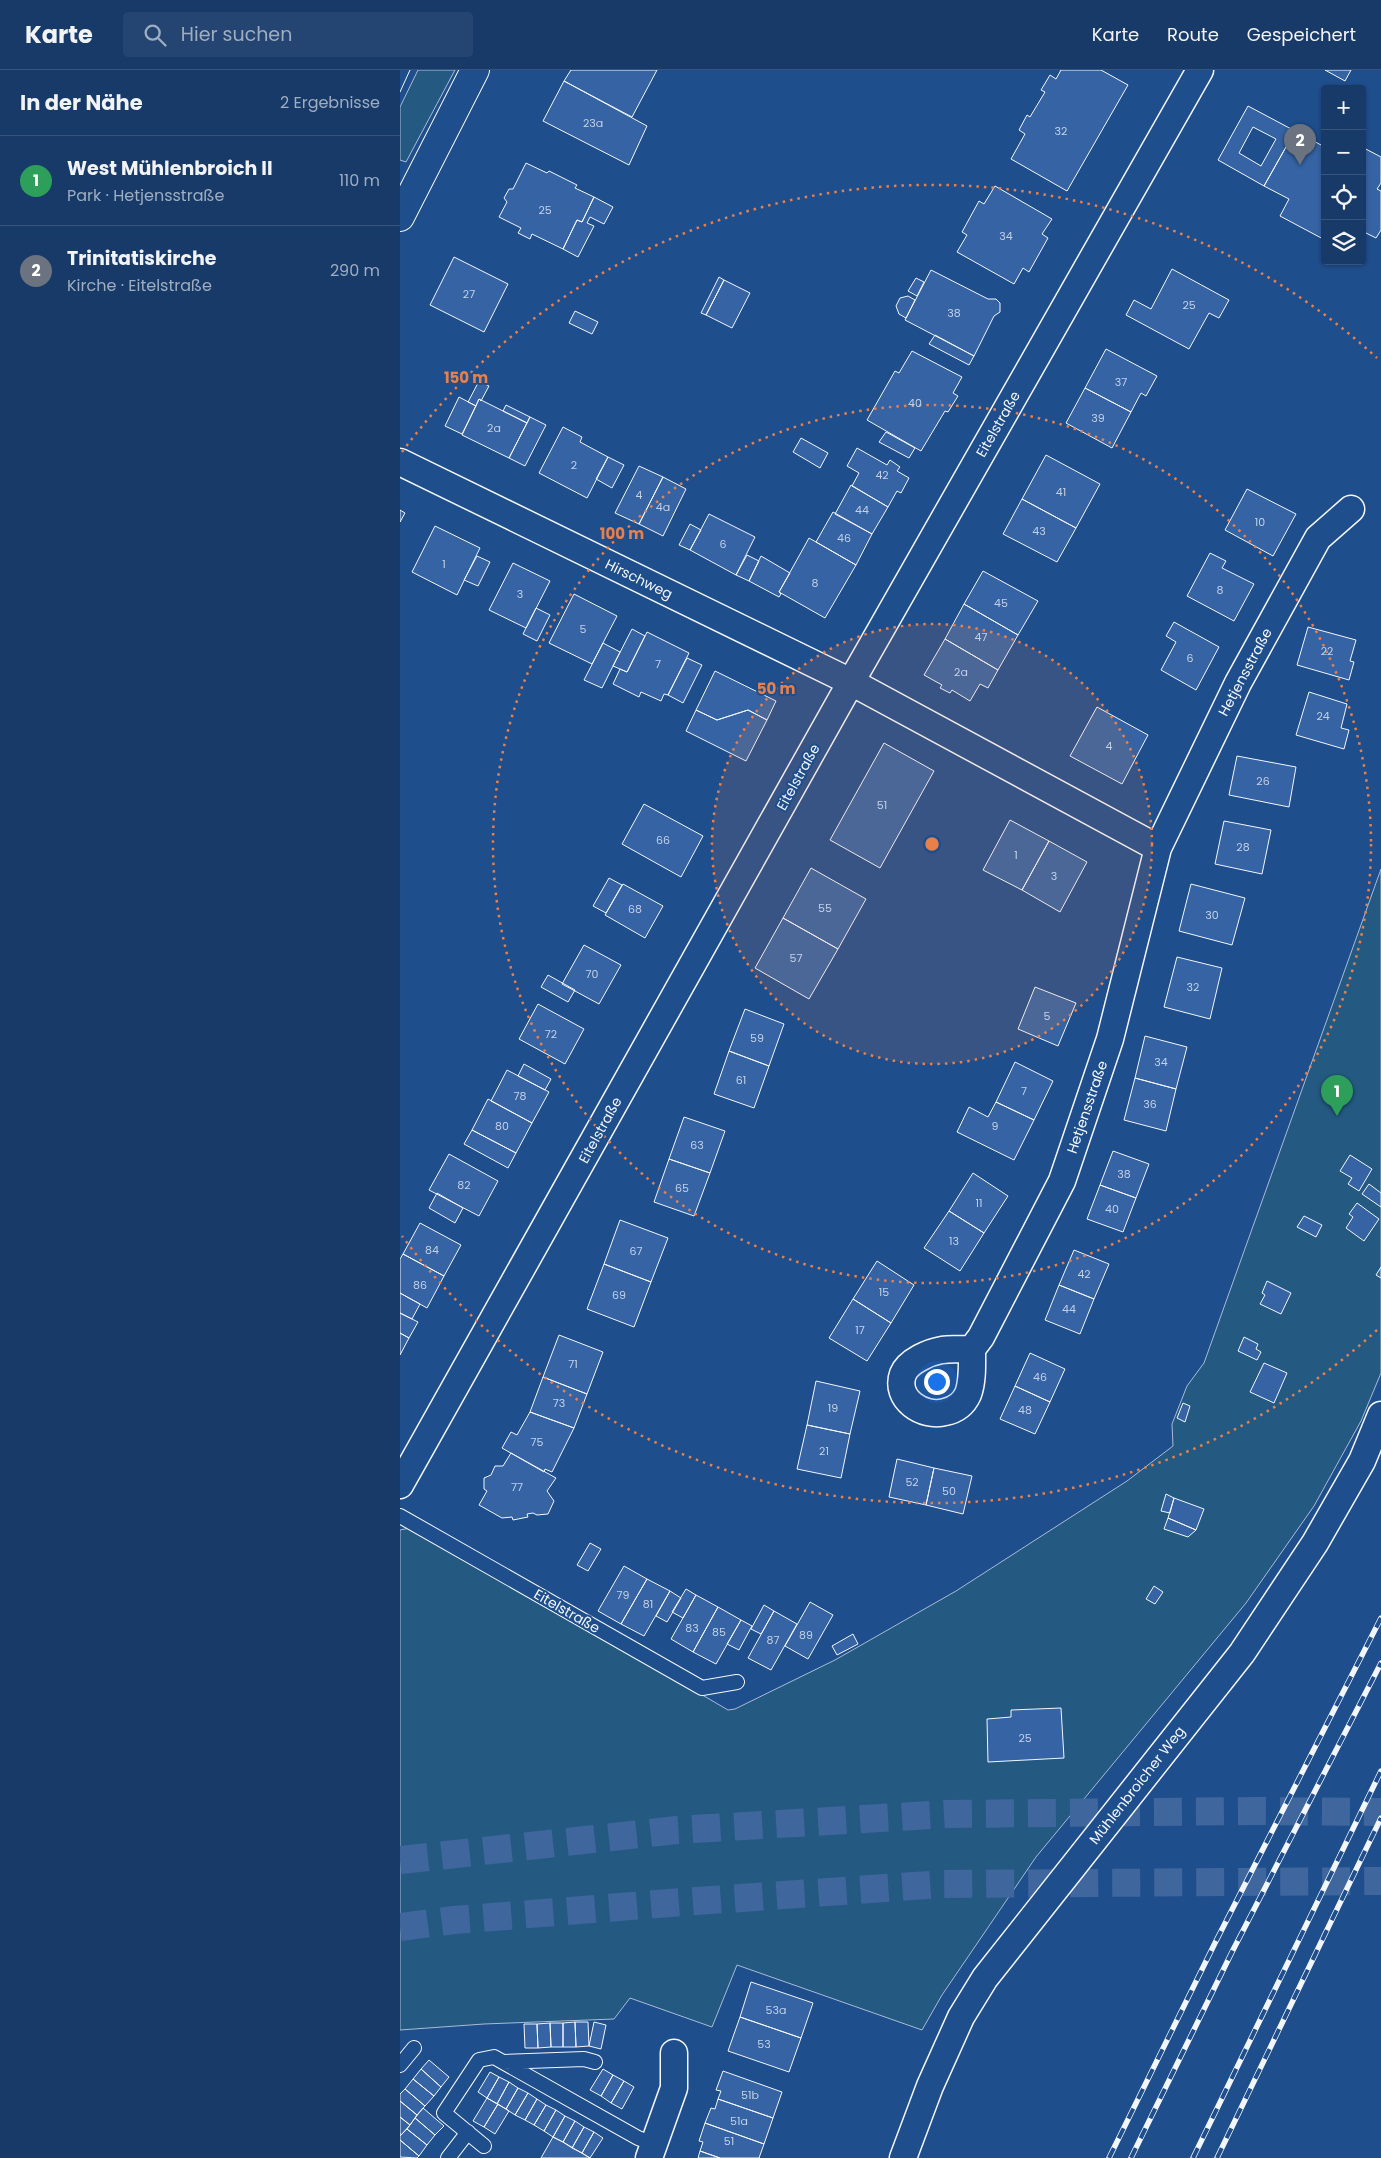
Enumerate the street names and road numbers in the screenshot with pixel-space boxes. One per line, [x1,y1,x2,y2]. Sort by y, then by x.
street label: Eitelstraße [971,387,1025,461]
street label: Hirschweg [602,554,676,604]
street label: Hetjensstraße [1213,624,1277,720]
street label: Eitelstraße [772,740,825,814]
street label: Hetjensstraße [1062,1058,1112,1156]
street label: Eitelstraße [574,1093,627,1167]
street label: Eitelstraße [530,1584,604,1638]
street label: Mühlenbroicher Weg [1084,1722,1190,1848]

